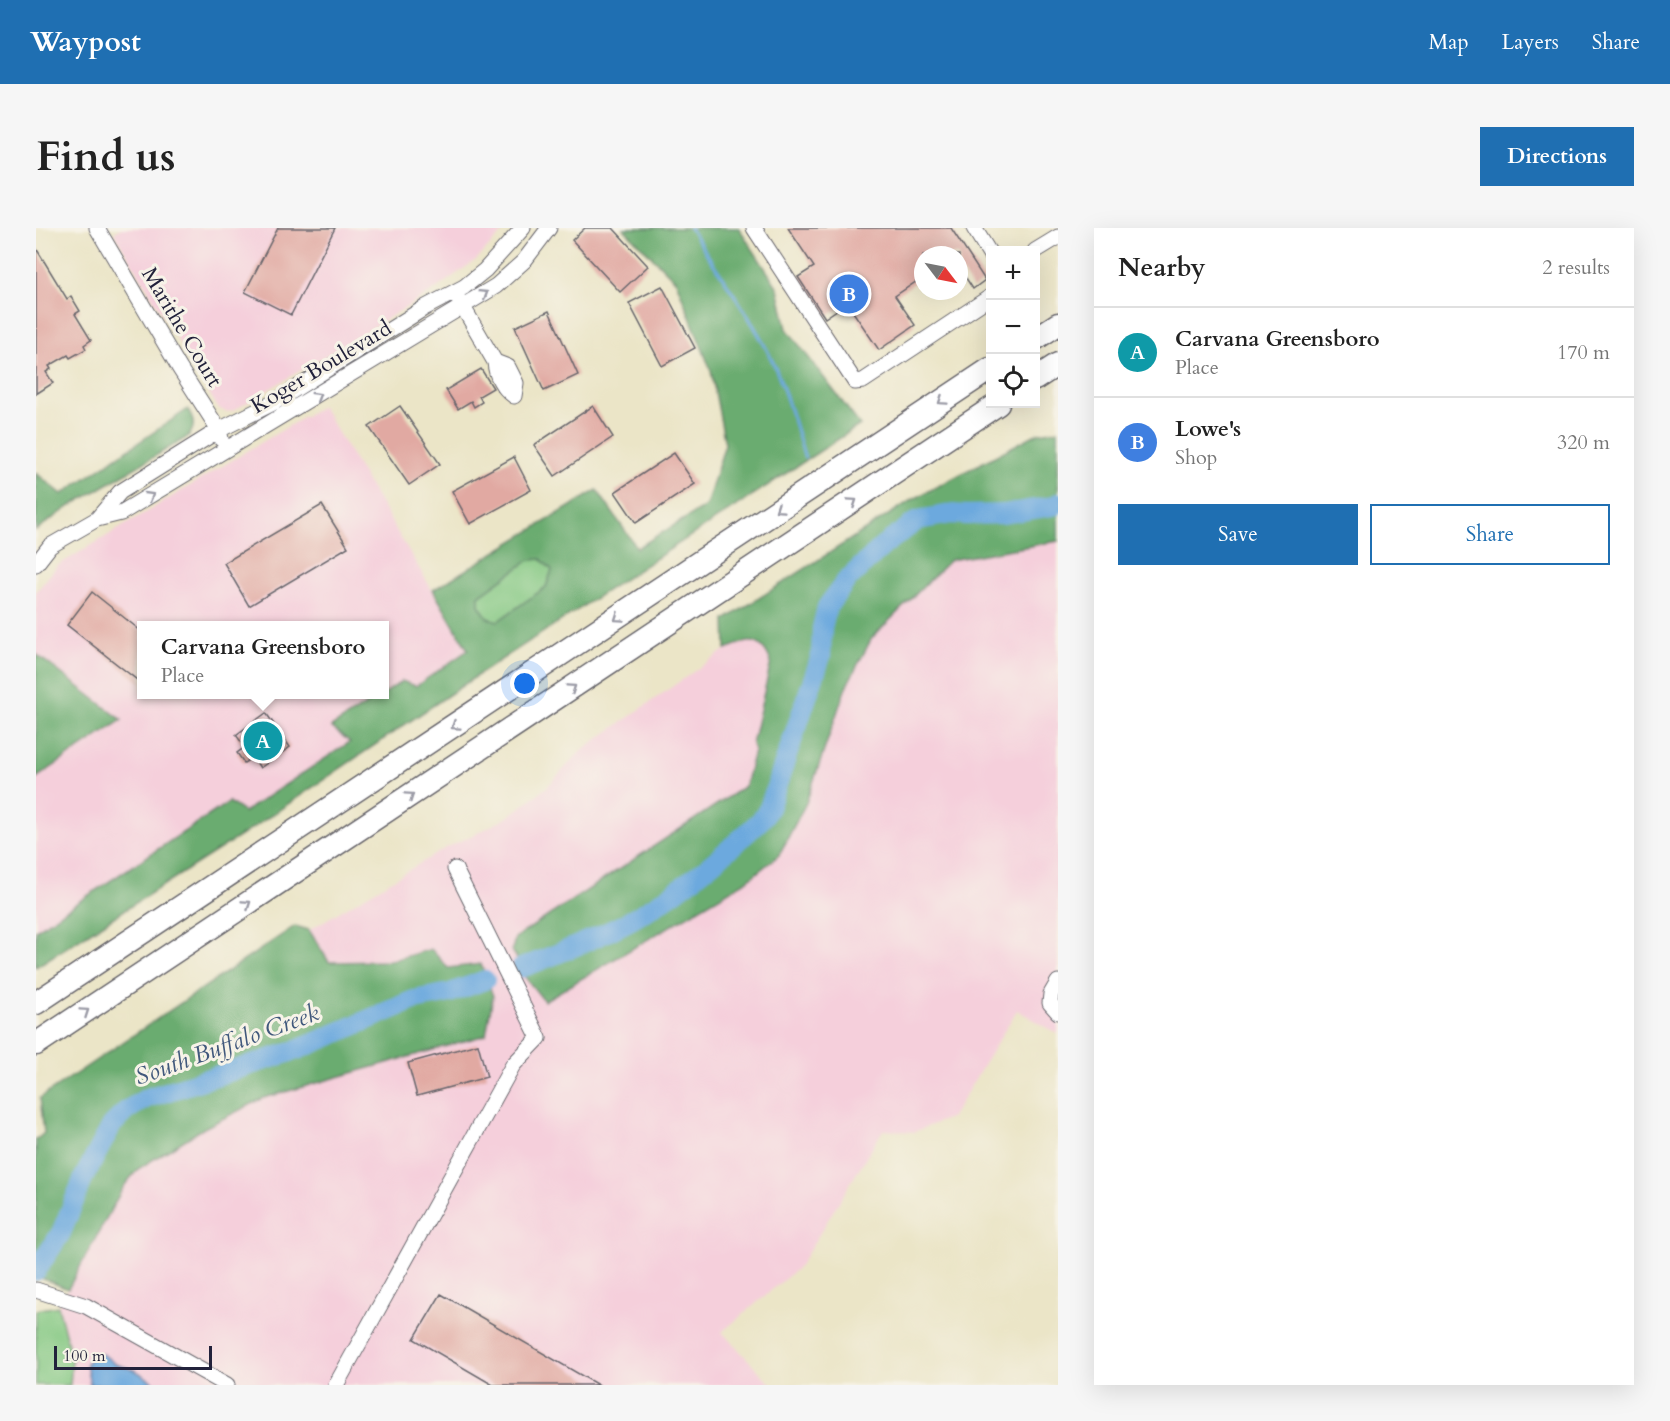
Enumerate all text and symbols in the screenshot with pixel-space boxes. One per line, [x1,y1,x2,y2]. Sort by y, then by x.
text: Waypost [30,23,141,61]
text: Map [1429,28,1469,57]
text: Layers [1502,28,1559,57]
text: Share [1592,28,1640,57]
button: Directions [1480,127,1634,186]
text: Find us [36,128,176,185]
north arrow [914,246,968,300]
map controls [986,246,1040,408]
button: + [986,246,1040,300]
text: Nearby [1118,250,1206,285]
text: 2 results [1542,254,1610,281]
street label: Marithe Court [134,261,230,393]
pin: B [830,272,868,316]
one-way arrow [478,290,488,302]
button: − [986,300,1040,354]
street label: Koger Boulevard [245,313,397,421]
text: Carvana Greensboro [1175,324,1380,354]
text: A [1130,339,1145,366]
text: 170 m [1557,339,1610,366]
button: locate [986,354,1040,408]
text: Place [1175,354,1219,381]
one-way arrow [311,391,321,403]
one-way arrow [937,394,948,405]
text: Lowe's [1175,414,1241,444]
text: B [1130,429,1145,456]
text: 320 m [1557,429,1610,456]
text: Shop [1175,444,1217,471]
one-way arrow [144,491,154,503]
one-way arrow [846,498,857,509]
one-way arrow [775,502,786,513]
button: Save [1118,504,1358,565]
button: Share [1370,504,1610,565]
one-way arrow [613,611,624,622]
popup [137,621,389,699]
text: Carvana Greensboro [161,632,365,662]
text: Place [161,662,204,689]
your location [510,669,539,698]
one-way arrow [565,684,576,695]
pin: A [244,718,282,764]
one-way arrow [451,719,462,730]
one-way arrow [403,792,414,803]
one-way arrow [240,900,251,911]
water label: South Buffalo Creek [130,996,324,1094]
one-way arrow [78,1008,89,1019]
scale bar [54,1343,212,1370]
text: 100 m [63,1345,105,1367]

